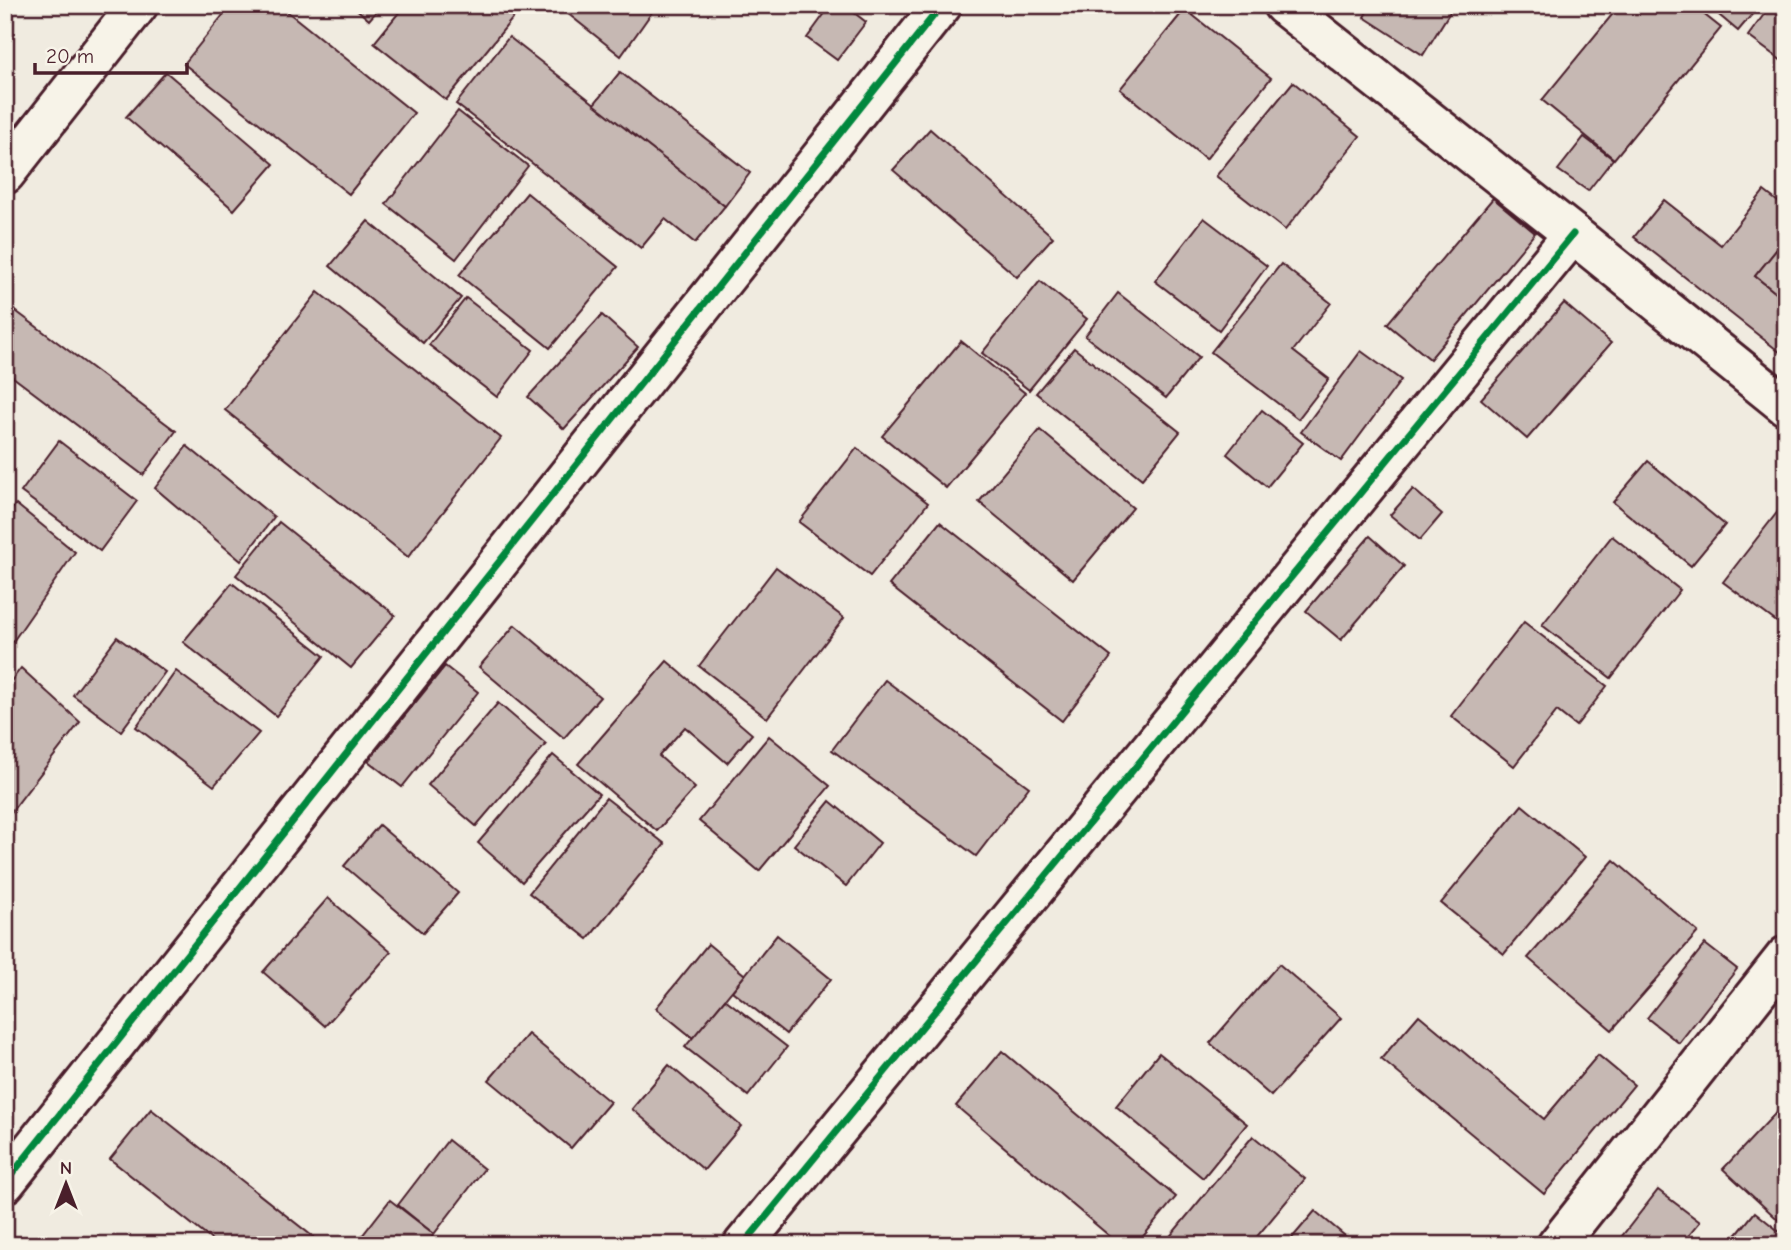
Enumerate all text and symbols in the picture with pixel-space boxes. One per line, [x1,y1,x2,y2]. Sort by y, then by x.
scale bar [35,32,187,76]
text: 20 m [46,44,94,68]
north arrow [32,1148,102,1218]
text: N [60,1157,72,1179]

